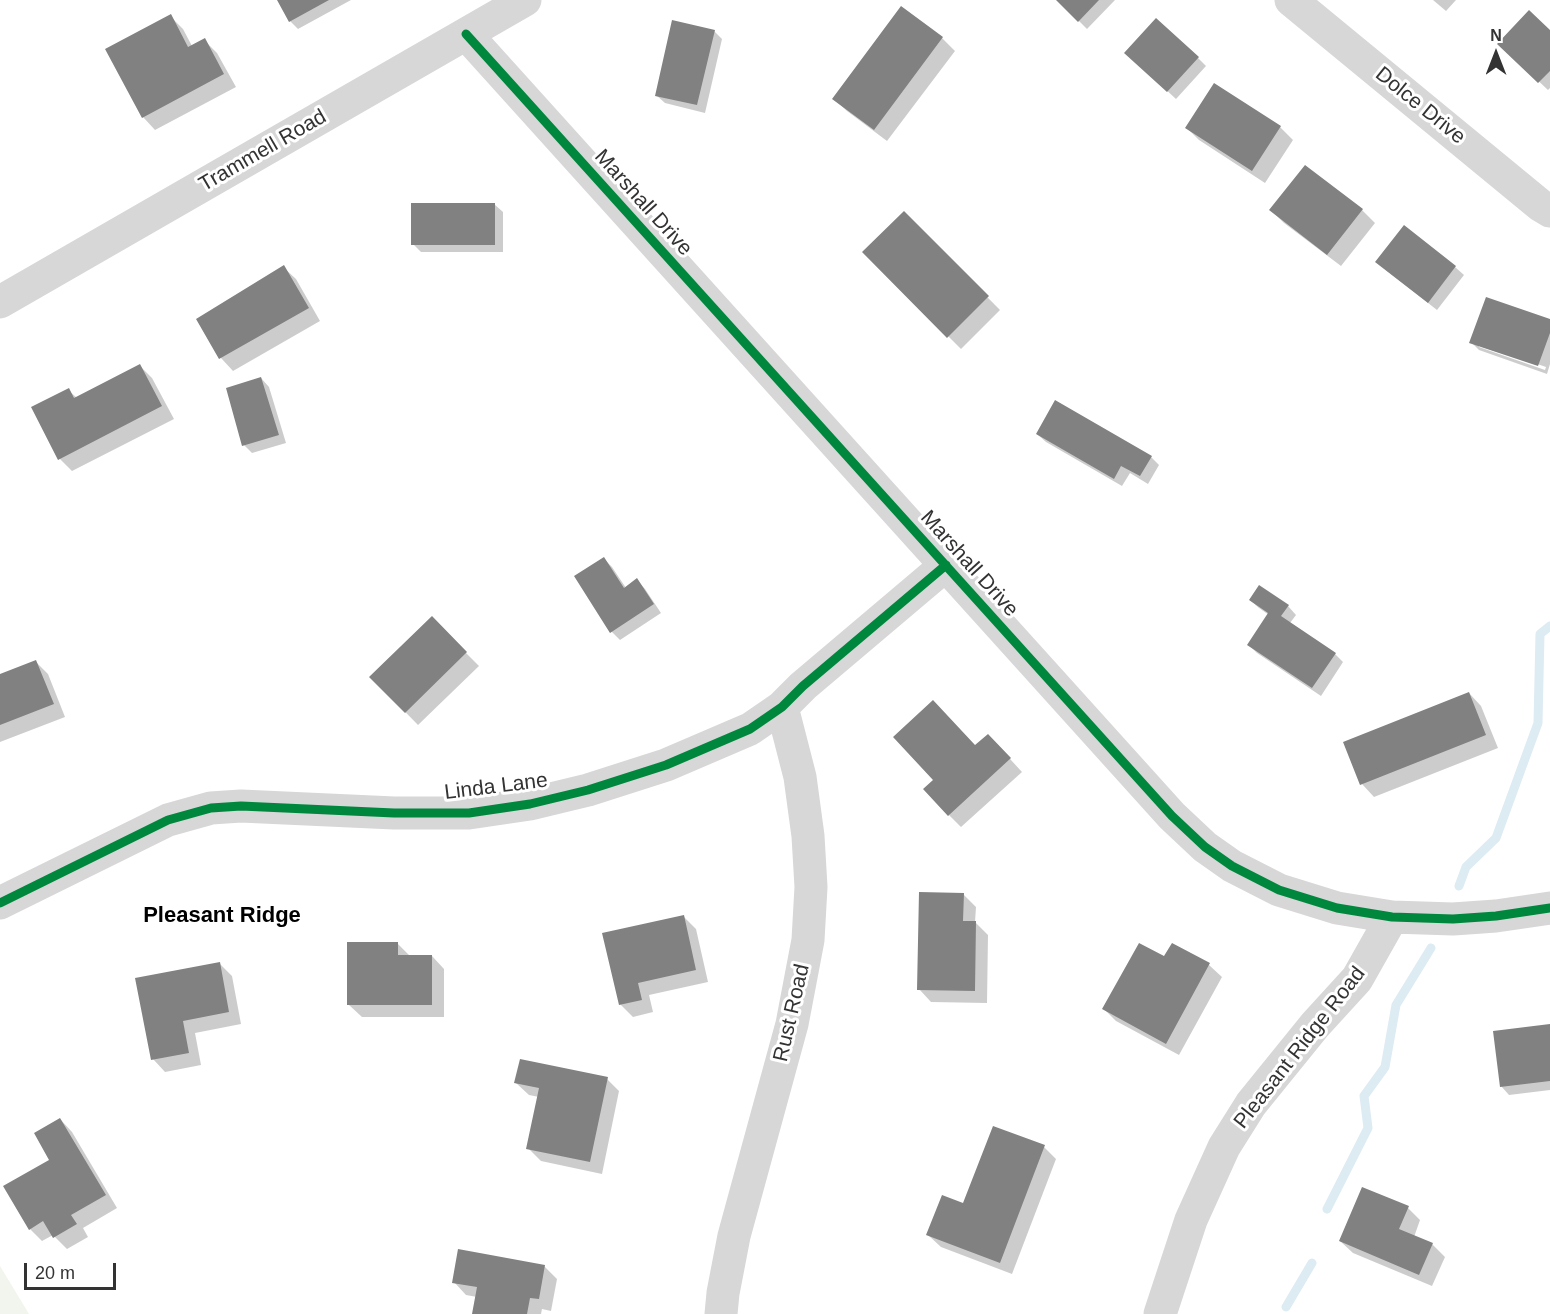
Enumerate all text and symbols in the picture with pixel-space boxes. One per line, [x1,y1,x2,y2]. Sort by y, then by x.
north arrow [1466,24,1526,84]
text: N [1490,27,1502,44]
street label: Dolce Drive [1370,62,1470,150]
street label: Trammell Road [195,104,331,198]
street label: Marshall Drive [589,145,697,261]
street label: Marshall Drive [915,506,1023,622]
street label: Linda Lane [443,768,549,806]
district label: Pleasant Ridge [143,903,301,929]
street label: Rust Road [769,962,815,1064]
street label: Pleasant Ridge Road [1229,962,1371,1134]
scale bar [27,1251,118,1289]
text: 20 m [35,1263,75,1283]

